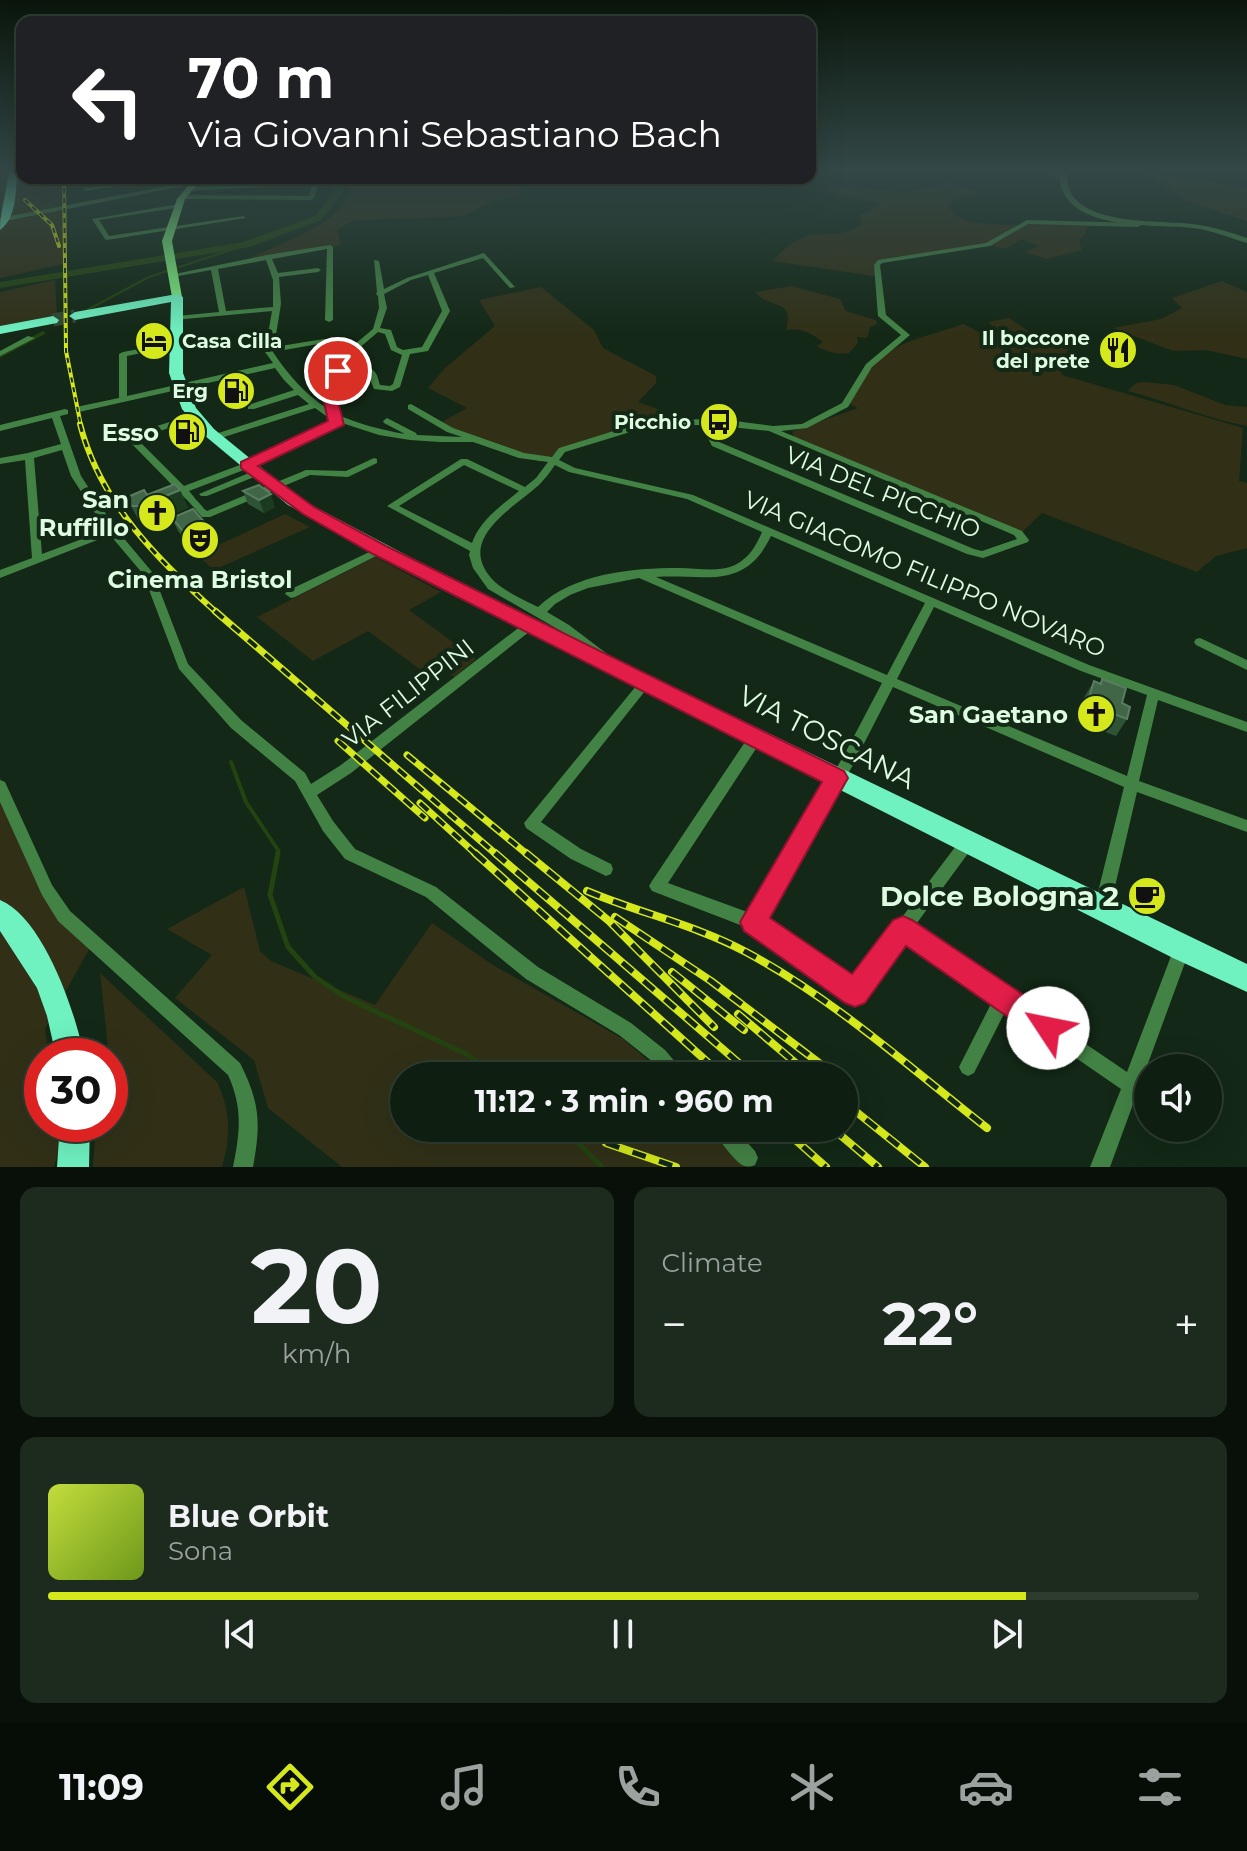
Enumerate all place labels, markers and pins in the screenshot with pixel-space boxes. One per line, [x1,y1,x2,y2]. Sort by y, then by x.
hotel icon: Casa Cilla [133,320,175,362]
place label: Il boccone del prete [982,326,1090,373]
place label: Casa Cilla [182,329,282,353]
restaurant icon: Il boccone del prete [1097,329,1139,371]
pin [304,337,372,405]
fuel station icon: Erg [215,370,257,412]
place label: Erg [172,379,208,403]
bus stop icon: Picchio [698,401,740,443]
place label: Picchio [614,410,691,434]
fuel station icon: Esso [166,411,208,453]
place label: Esso [102,418,159,447]
place label: San Ruffillo [39,485,129,542]
church icon: San Ruffillo [136,492,178,534]
theatre icon: Cinema Bristol [179,519,221,561]
place label: Cinema Bristol [108,565,292,594]
church icon: San Gaetano [1075,693,1117,735]
place label: San Gaetano [909,700,1068,729]
cafe icon: Dolce Bologna 2 [1126,875,1168,917]
place label: Dolce Bologna 2 [880,879,1119,913]

